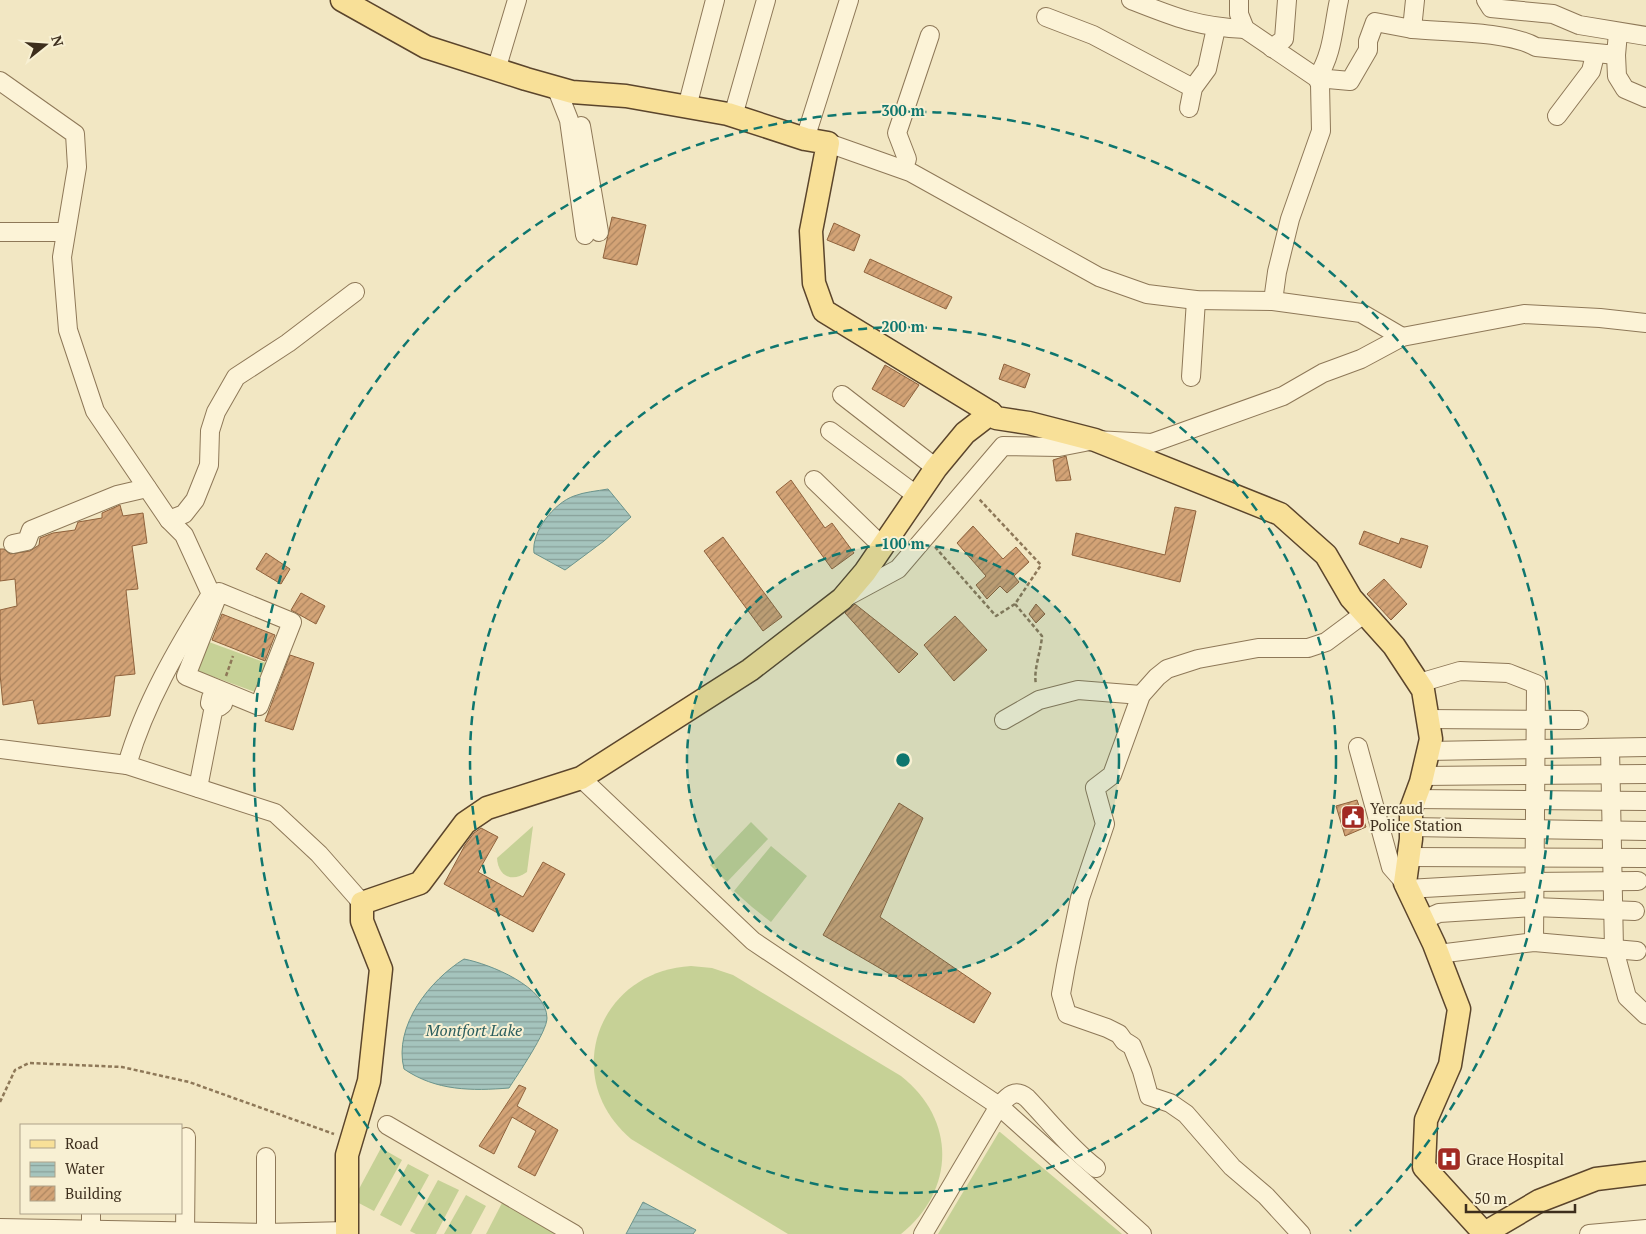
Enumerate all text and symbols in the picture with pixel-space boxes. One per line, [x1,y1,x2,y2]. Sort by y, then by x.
north arrow [20,20,70,70]
text: N [47,33,69,49]
text: 300 m [881,100,925,120]
text: 200 m [881,316,925,336]
text: 100 m [881,533,925,553]
centre of rings [894,751,912,769]
place label: Yercaud Police Station [1370,798,1462,835]
public building icon: Yercaud Police Station [1340,804,1366,830]
water label: Montfort Lake [425,1019,522,1041]
legend [20,1124,182,1214]
text: Road [65,1133,98,1153]
hospital icon: Grace Hospital [1436,1146,1462,1172]
place label: Grace Hospital [1466,1149,1564,1169]
text: Water [65,1158,105,1178]
scale bar [1466,1182,1575,1214]
text: Building [65,1183,123,1203]
text: 50 m [1474,1188,1507,1208]

